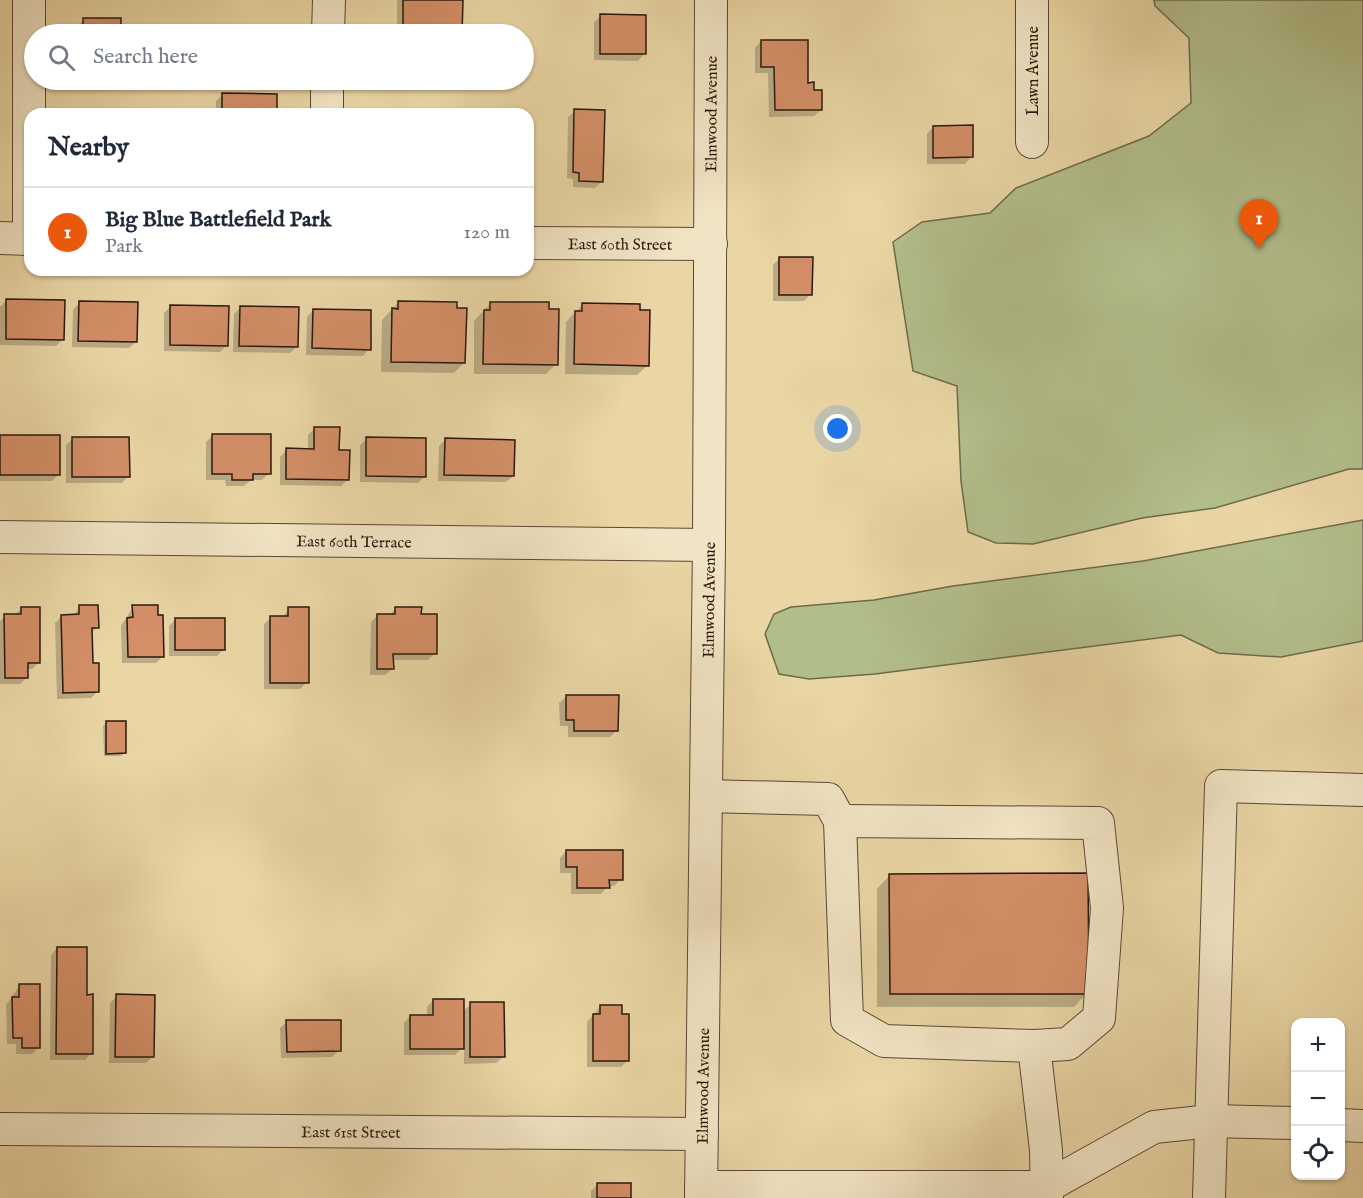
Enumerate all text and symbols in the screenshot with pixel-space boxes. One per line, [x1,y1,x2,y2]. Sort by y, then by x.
search box [24,24,534,90]
street label: Lawn Avenue [1024,26,1044,116]
icon: search [45,41,78,74]
text: Search here [93,43,198,71]
street label: Elmwood Avenue [702,56,723,172]
text: Nearby [48,131,129,164]
pin: 1 [1240,200,1278,249]
text: Big Blue Battlefield Park [105,206,331,234]
text: 1 [64,220,71,245]
text: 120 m [464,220,510,245]
text: Park [105,234,143,259]
street label: East 60th Street [568,235,673,256]
your location [823,414,852,443]
street label: East 60th Terrace [296,532,412,554]
street label: Elmwood Avenue [700,542,721,658]
map controls [1291,1018,1345,1180]
button: + [1291,1018,1345,1072]
street label: Elmwood Avenue [694,1028,715,1144]
button: − [1291,1072,1345,1126]
street label: East 61st Street [301,1123,401,1144]
button: locate [1291,1126,1345,1180]

